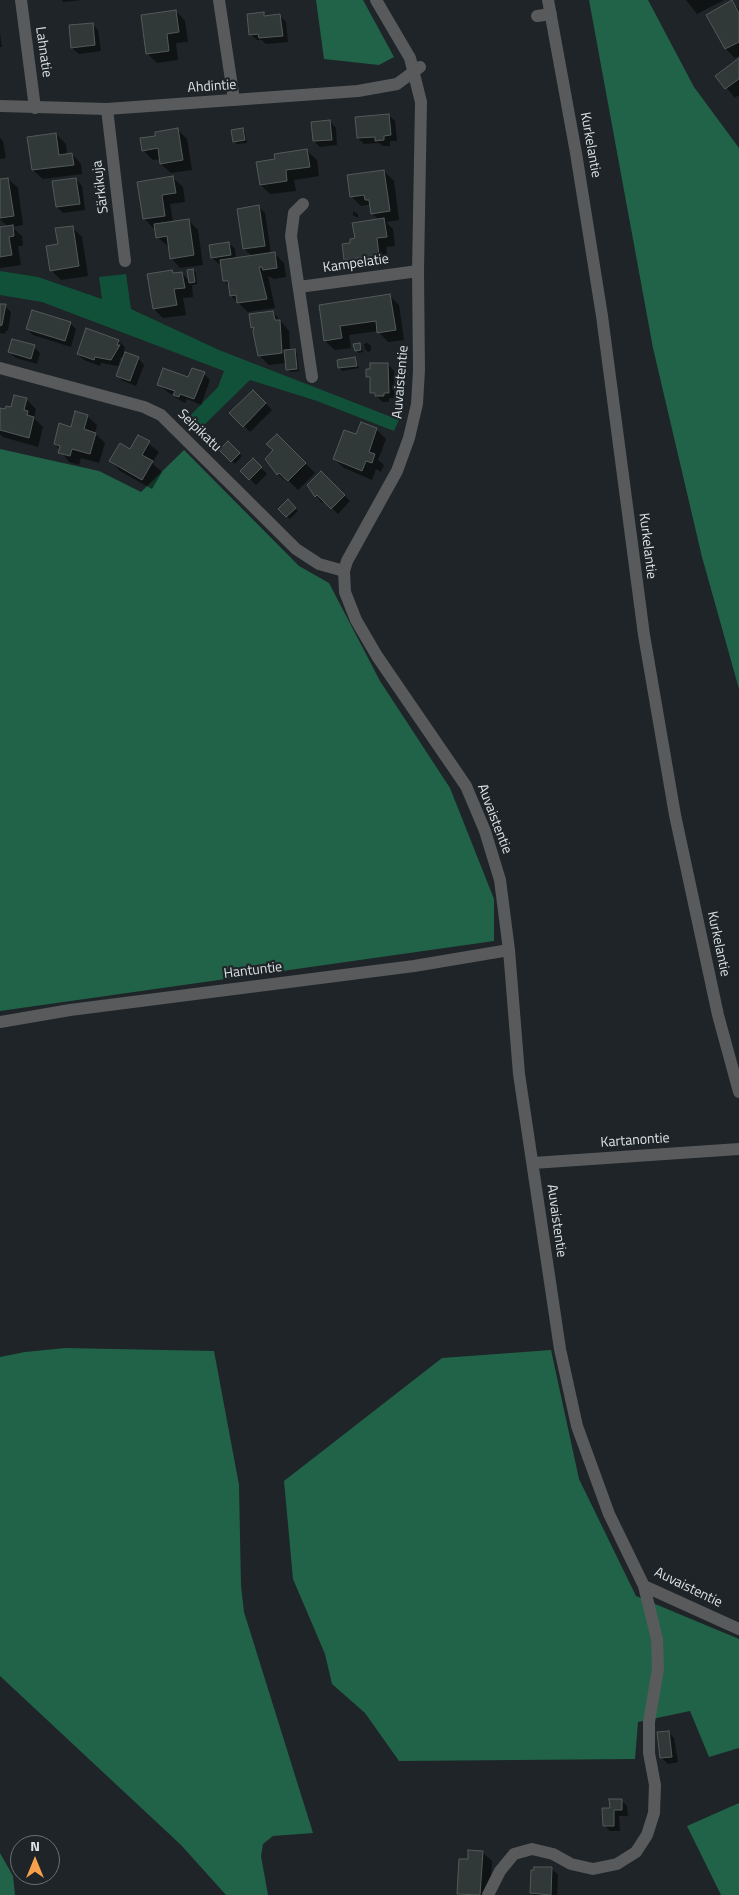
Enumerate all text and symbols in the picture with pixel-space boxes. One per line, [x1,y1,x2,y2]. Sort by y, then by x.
street label: Lahnatie [31,26,55,78]
street label: Ahdintie [187,77,237,97]
street label: Kurkelantie [576,111,604,179]
street label: Särkikuja [89,159,113,215]
street label: Kampelatie [322,251,390,277]
street label: Auvaistentie [389,345,413,419]
street label: Seipikatu [174,406,224,456]
street label: Kurkelantie [635,512,659,580]
street label: Auvaistentie [473,782,515,856]
street label: Kurkelantie [703,910,733,978]
street label: Hantuntie [223,959,283,983]
street label: Kartanontie [600,1130,670,1152]
street label: Auvaistentie [543,1183,569,1259]
street label: Auvaistentie [651,1564,725,1612]
north arrow [10,1835,60,1885]
text: N [30,1835,40,1856]

